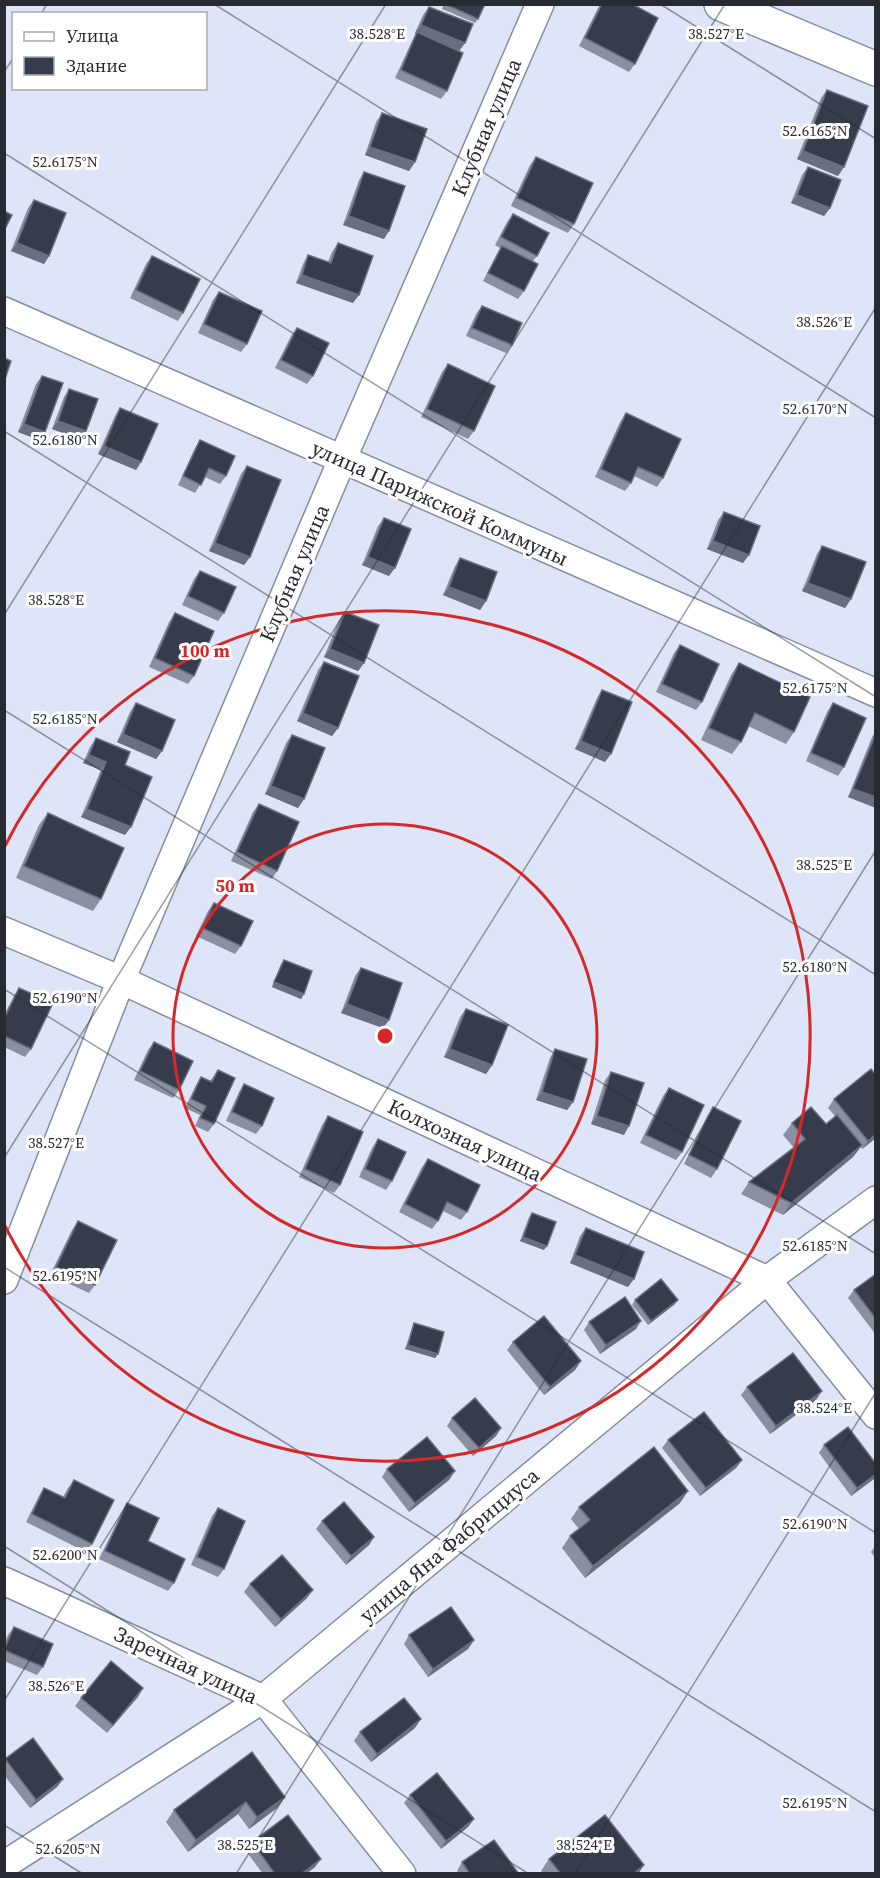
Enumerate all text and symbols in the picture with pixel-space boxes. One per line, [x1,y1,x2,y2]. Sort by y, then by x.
legend [12,12,207,90]
text: Улица [66,23,119,48]
text: 38.528°E [349,23,405,44]
text: 38.527°E [688,23,744,44]
text: Здание [66,53,127,78]
street label: Клубная улица [444,54,528,200]
text: 52.6165°N [782,120,848,141]
text: 52.6175°N [32,151,98,172]
text: 38.526°E [796,311,852,332]
text: 52.6170°N [782,398,848,419]
text: 52.6180°N [32,429,98,450]
street label: улица Парижской Коммуны [307,433,573,573]
street label: Клубная улица [252,500,336,646]
text: 38.528°E [28,589,84,610]
text: 100 m [180,638,230,663]
text: 52.6175°N [782,677,848,698]
text: 52.6185°N [32,708,98,729]
text: 38.525°E [796,854,852,875]
text: 50 m [215,873,255,898]
text: 52.6180°N [782,956,848,977]
text: 52.6190°N [32,987,98,1008]
centre of rings [375,1026,395,1046]
street label: Колхозная улица [383,1092,547,1188]
text: 38.527°E [28,1132,84,1153]
text: 52.6185°N [782,1235,848,1256]
text: 52.6195°N [32,1265,98,1286]
text: 38.524°E [796,1397,852,1418]
street label: улица Яна Фабрициуса [353,1461,545,1629]
text: 52.6190°N [782,1513,848,1534]
text: 52.6200°N [32,1544,98,1565]
street label: Заречная улица [109,1619,263,1711]
text: 38.526°E [28,1675,84,1696]
text: 52.6195°N [782,1792,848,1813]
text: 38.525°E [217,1834,273,1855]
text: 38.524°E [556,1834,612,1855]
text: 52.6205°N [35,1838,101,1859]

